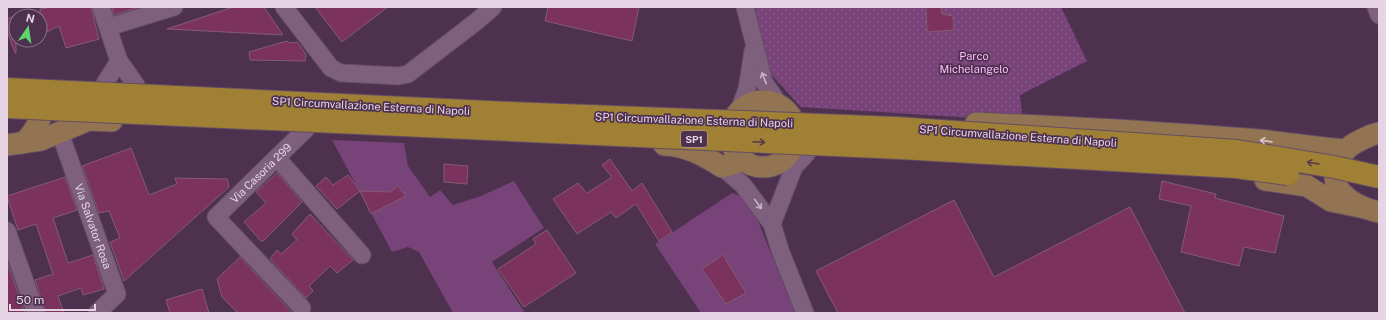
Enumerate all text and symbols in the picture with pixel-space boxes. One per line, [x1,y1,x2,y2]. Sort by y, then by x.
north arrow [8,8,48,48]
text: N [25,11,36,25]
park label: Parco Michelangelo [940,50,1008,75]
one-way arrow [759,73,767,85]
street label: SP1 Circumvallazione Esterna di Napoli [272,95,470,117]
street label: SP1 Circumvallazione Esterna di Napoli [595,111,793,129]
street label: SP1 Circumvallazione Esterna di Napoli [919,123,1117,149]
road number: SP1 [681,131,707,147]
one-way arrow [1259,137,1272,145]
one-way arrow [752,138,765,145]
street label: Via Casoria 299 [228,141,294,205]
one-way arrow [1307,159,1320,167]
street label: Via Salvator Rosa [72,182,114,270]
one-way arrow [753,199,762,210]
scale bar [10,286,95,312]
text: 50 m [16,293,44,307]

